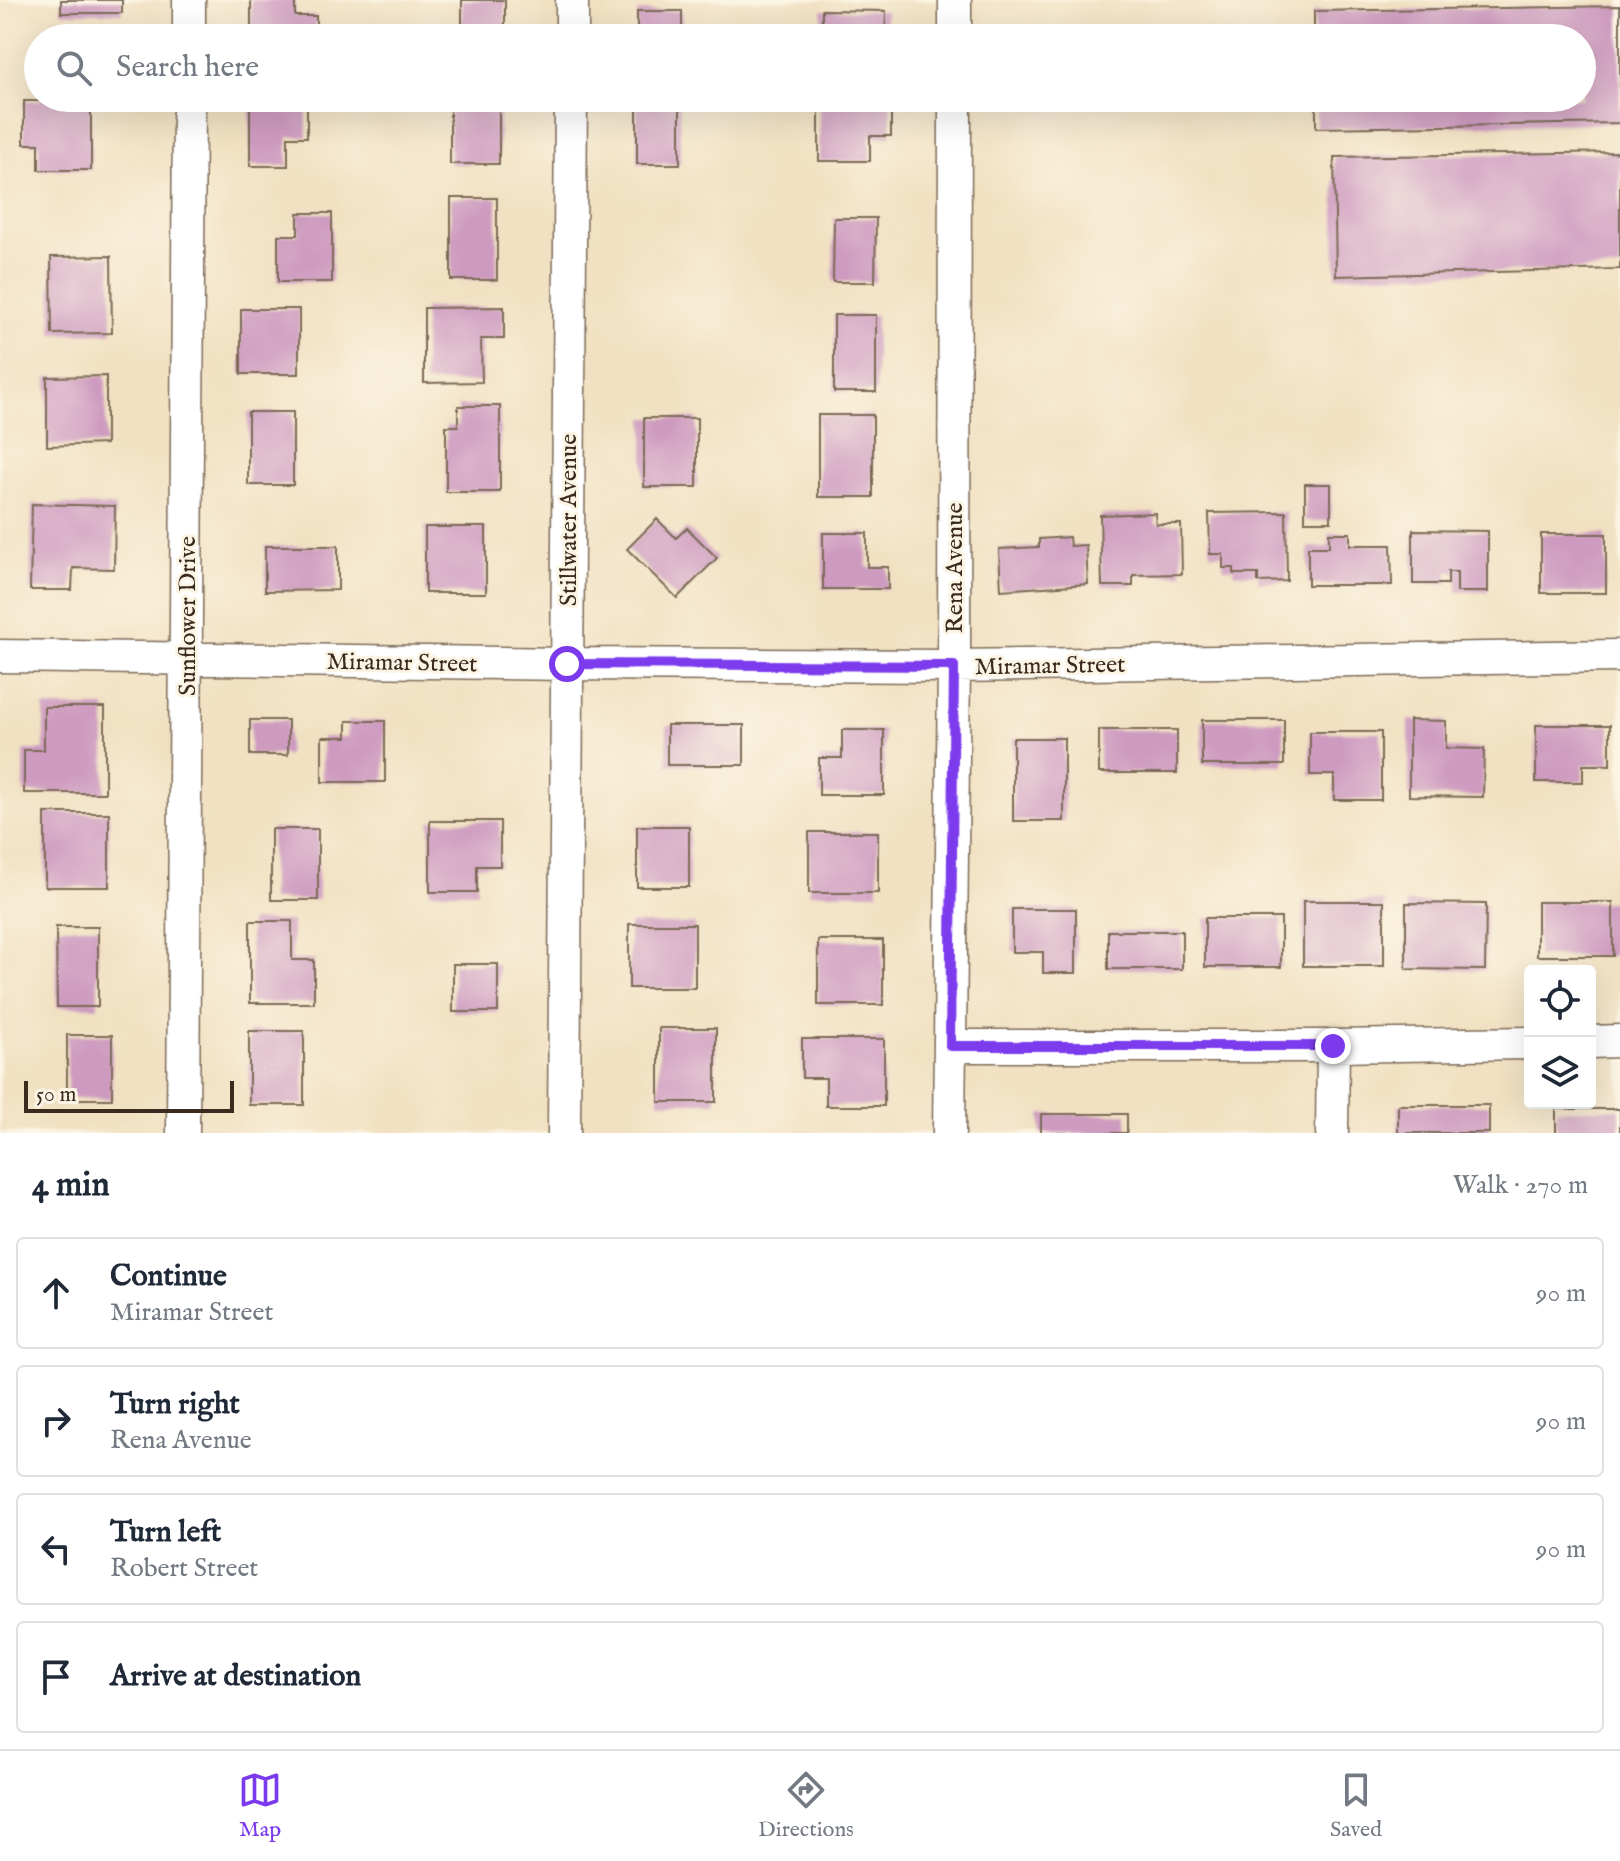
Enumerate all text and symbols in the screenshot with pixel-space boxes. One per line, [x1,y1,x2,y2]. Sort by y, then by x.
search box [24,24,1596,112]
icon: search [52,46,96,90]
text: Search here [116,49,259,87]
street label: Stillwater Avenue [554,434,585,606]
street label: Rena Avenue [940,503,971,633]
street label: Sunflower Drive [173,536,204,696]
route start [549,646,585,682]
street label: Miramar Street [326,647,478,680]
street label: Miramar Street [974,650,1126,683]
map controls [1524,965,1596,1109]
button: locate [1524,965,1596,1037]
route end [1315,1028,1351,1064]
button: layers [1524,1037,1596,1109]
scale bar [24,1077,234,1113]
text: 50 m [36,1081,77,1109]
text: 4 min [32,1164,110,1207]
text: Walk · 270 m [1453,1169,1588,1202]
text: Continue [110,1258,227,1296]
icon: ahead [34,1271,78,1315]
text: 90 m [1536,1277,1586,1310]
text: Miramar Street [110,1296,273,1329]
text: Turn right [110,1386,240,1424]
icon: right [34,1399,78,1443]
text: 90 m [1536,1405,1586,1438]
text: Rena Avenue [110,1424,252,1457]
text: Turn left [110,1514,221,1552]
icon: left [34,1527,78,1571]
text: 90 m [1536,1533,1586,1566]
text: Robert Street [110,1552,258,1585]
icon: arrive [34,1655,78,1699]
text: Arrive at destination [110,1658,361,1696]
tab: Map [238,1768,282,1844]
tab: Directions [758,1768,854,1844]
tab: Saved [1330,1768,1382,1844]

